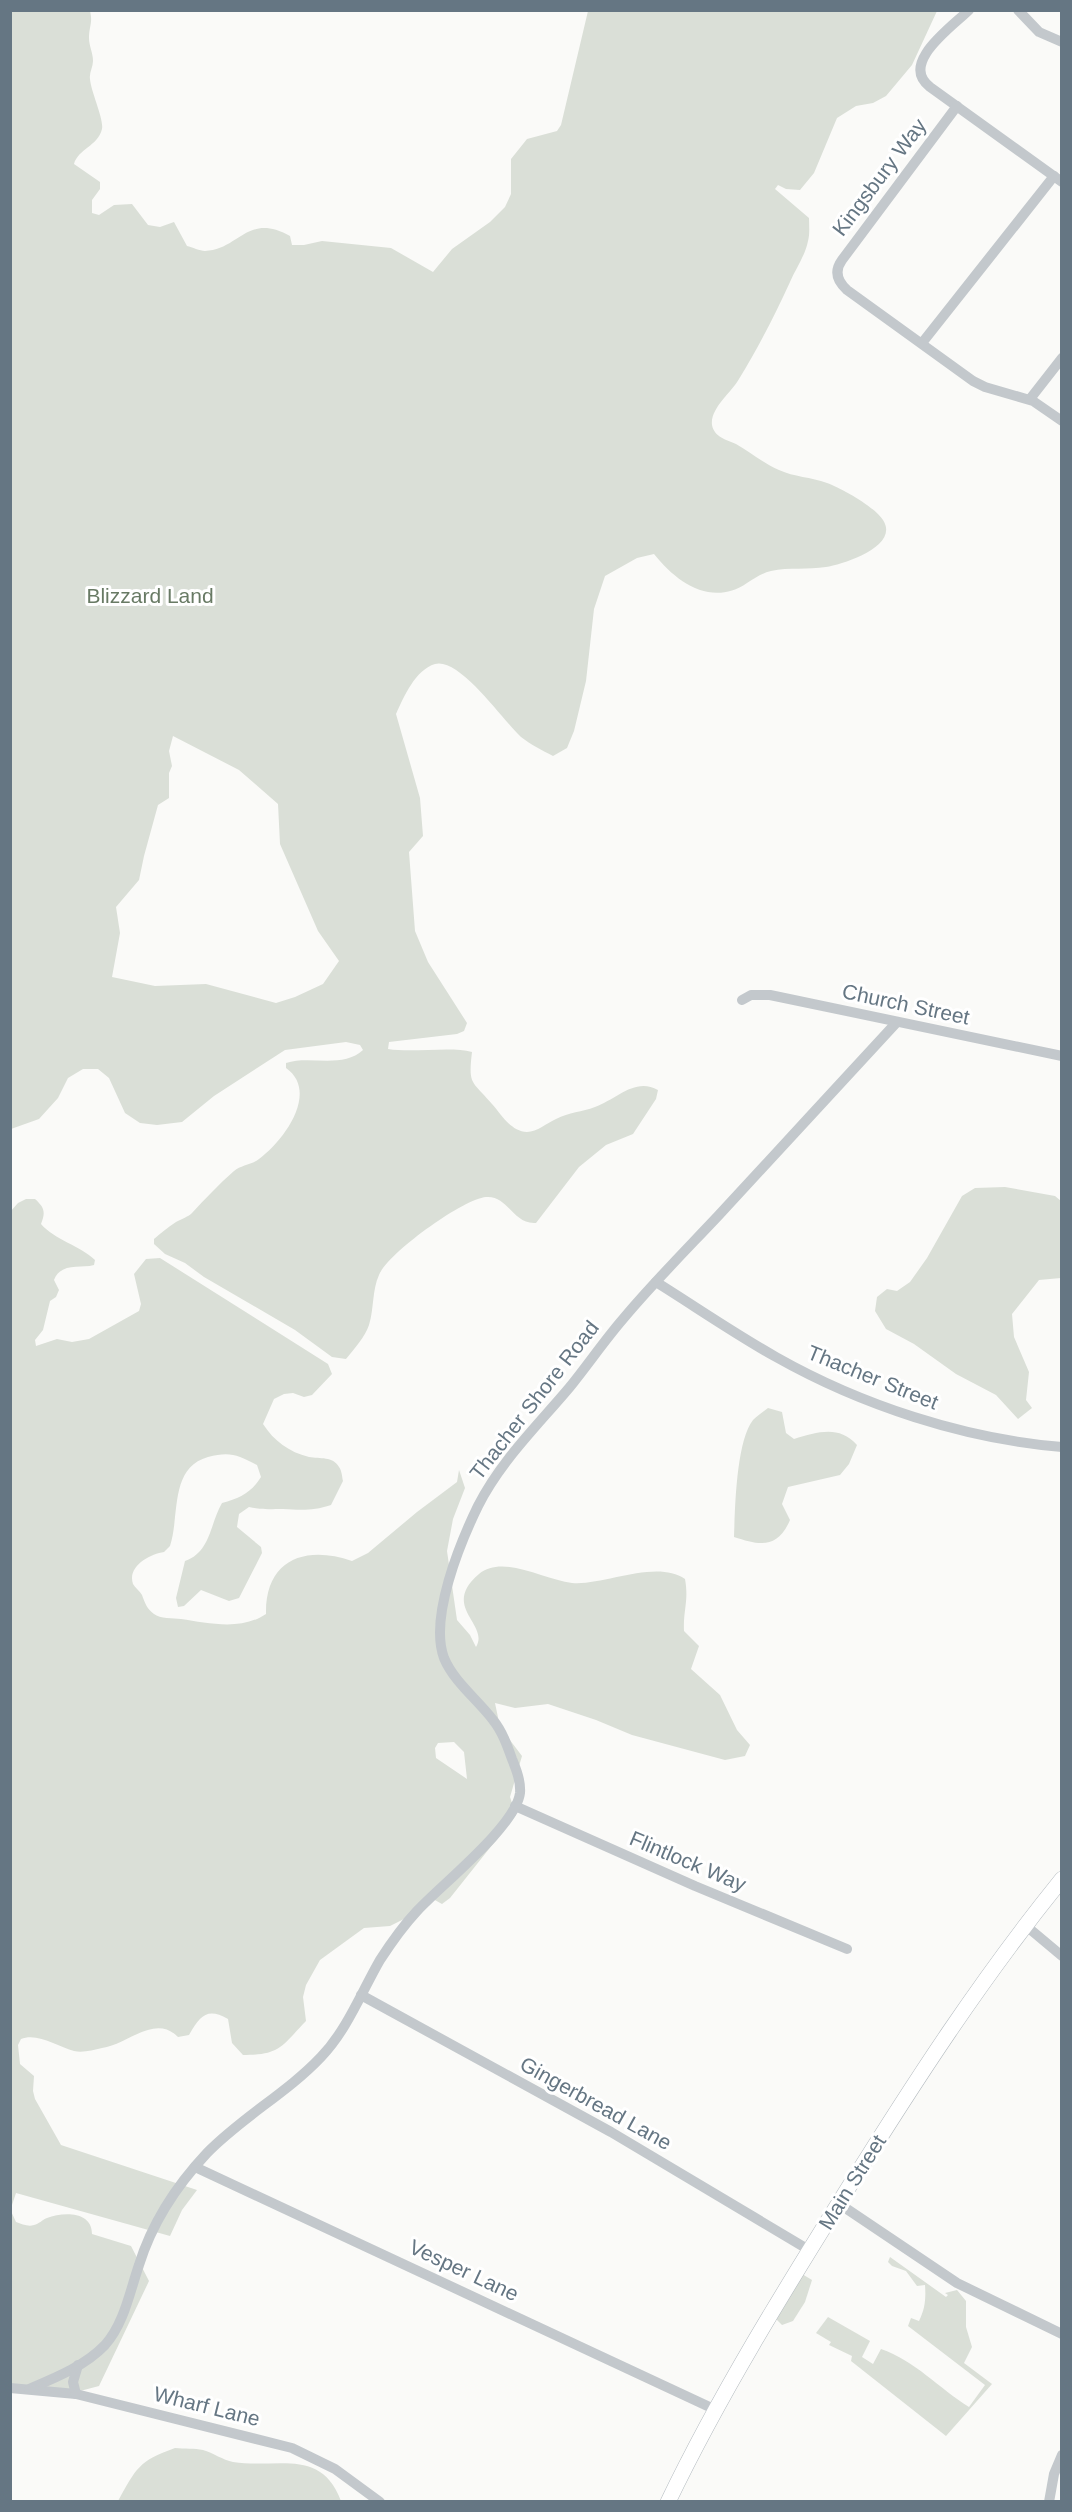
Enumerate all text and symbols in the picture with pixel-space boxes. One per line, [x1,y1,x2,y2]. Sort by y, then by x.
street label: Kingsbury Way [828,114,931,240]
park label: Blizzard Land [86,584,214,607]
street label: Church Street [840,979,972,1029]
street label: Thacher Shore Road [465,1316,603,1484]
street label: Thacher Street [804,1340,942,1414]
street label: Flintlock Way [626,1826,750,1896]
street label: Gingerbread Lane [516,2052,676,2154]
street label: Main Street [814,2130,890,2234]
street label: Vesper Lane [406,2235,522,2305]
street label: Wharf Lane [152,2382,262,2430]

